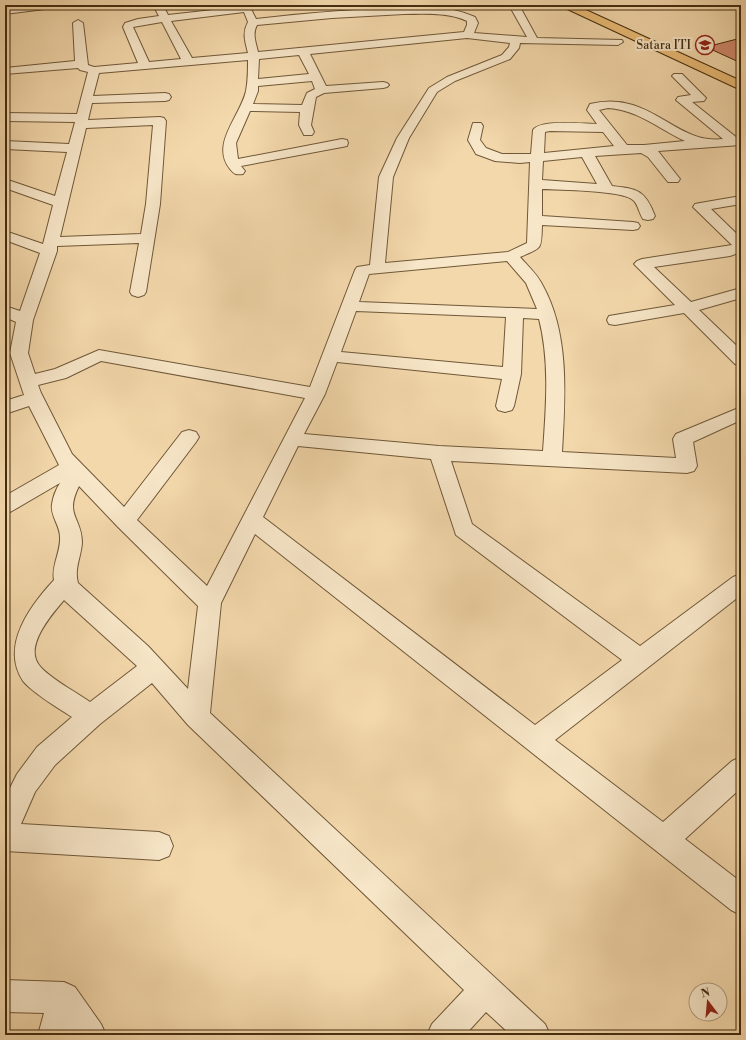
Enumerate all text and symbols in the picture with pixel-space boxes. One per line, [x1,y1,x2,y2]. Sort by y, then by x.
school or university icon: Satara ITI [694,34,716,56]
place label: Satara ITI [636,38,691,53]
north arrow [688,982,728,1022]
text: N [699,985,712,1001]

